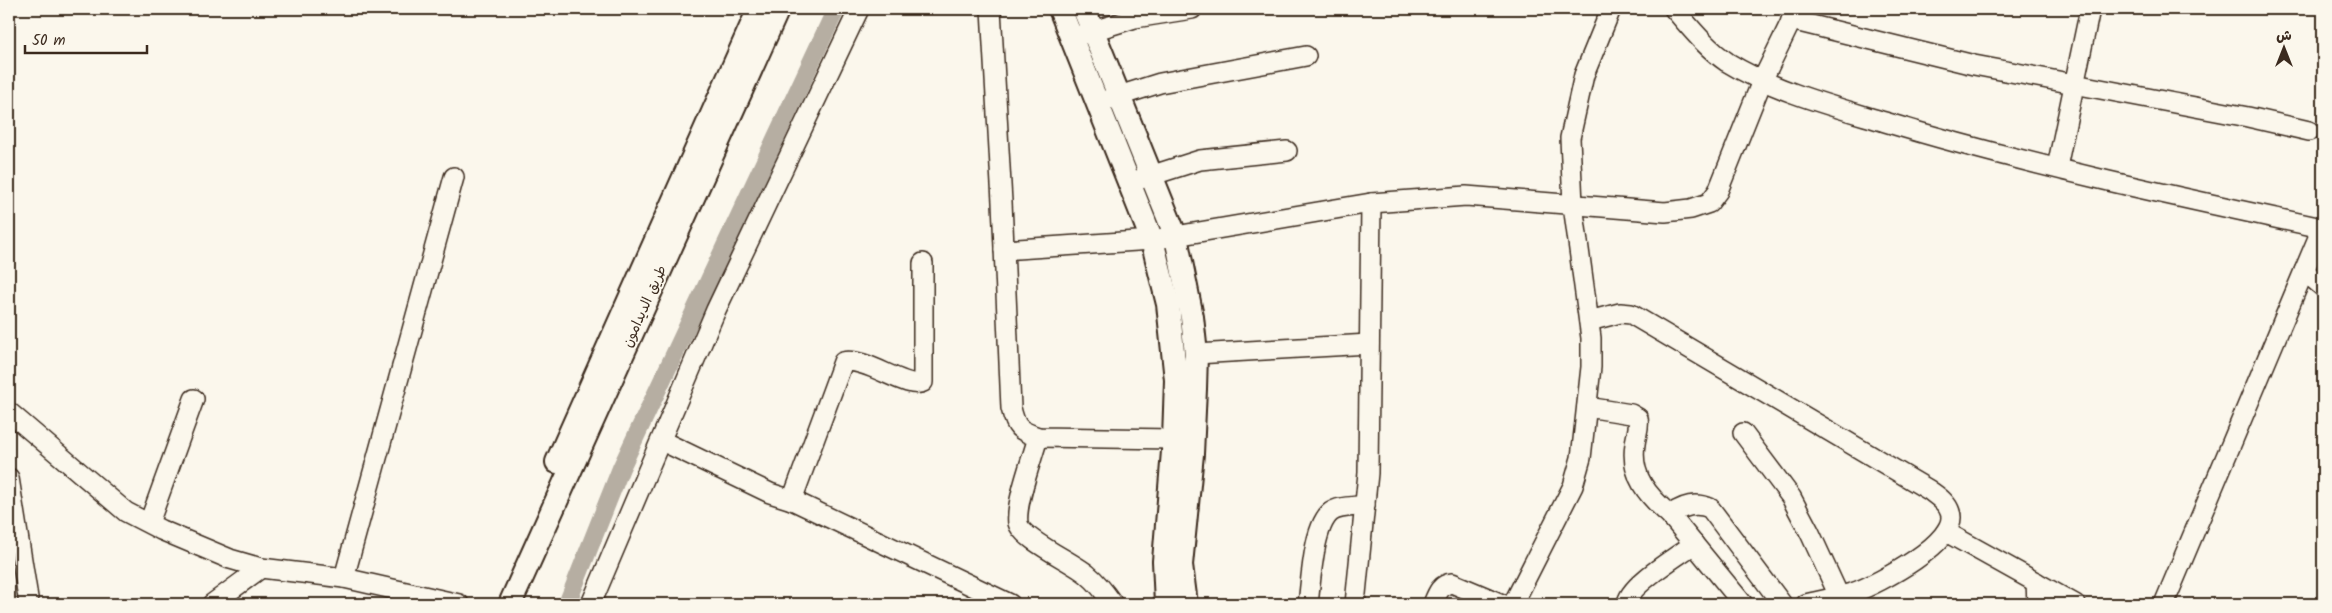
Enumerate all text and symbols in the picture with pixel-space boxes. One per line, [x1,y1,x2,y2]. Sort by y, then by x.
scale bar [25,22,148,54]
north arrow [2260,22,2310,72]
text: ش [2276,25,2292,47]
text: 50 m [32,29,66,53]
street label: طريق الديدامون [617,262,673,351]

